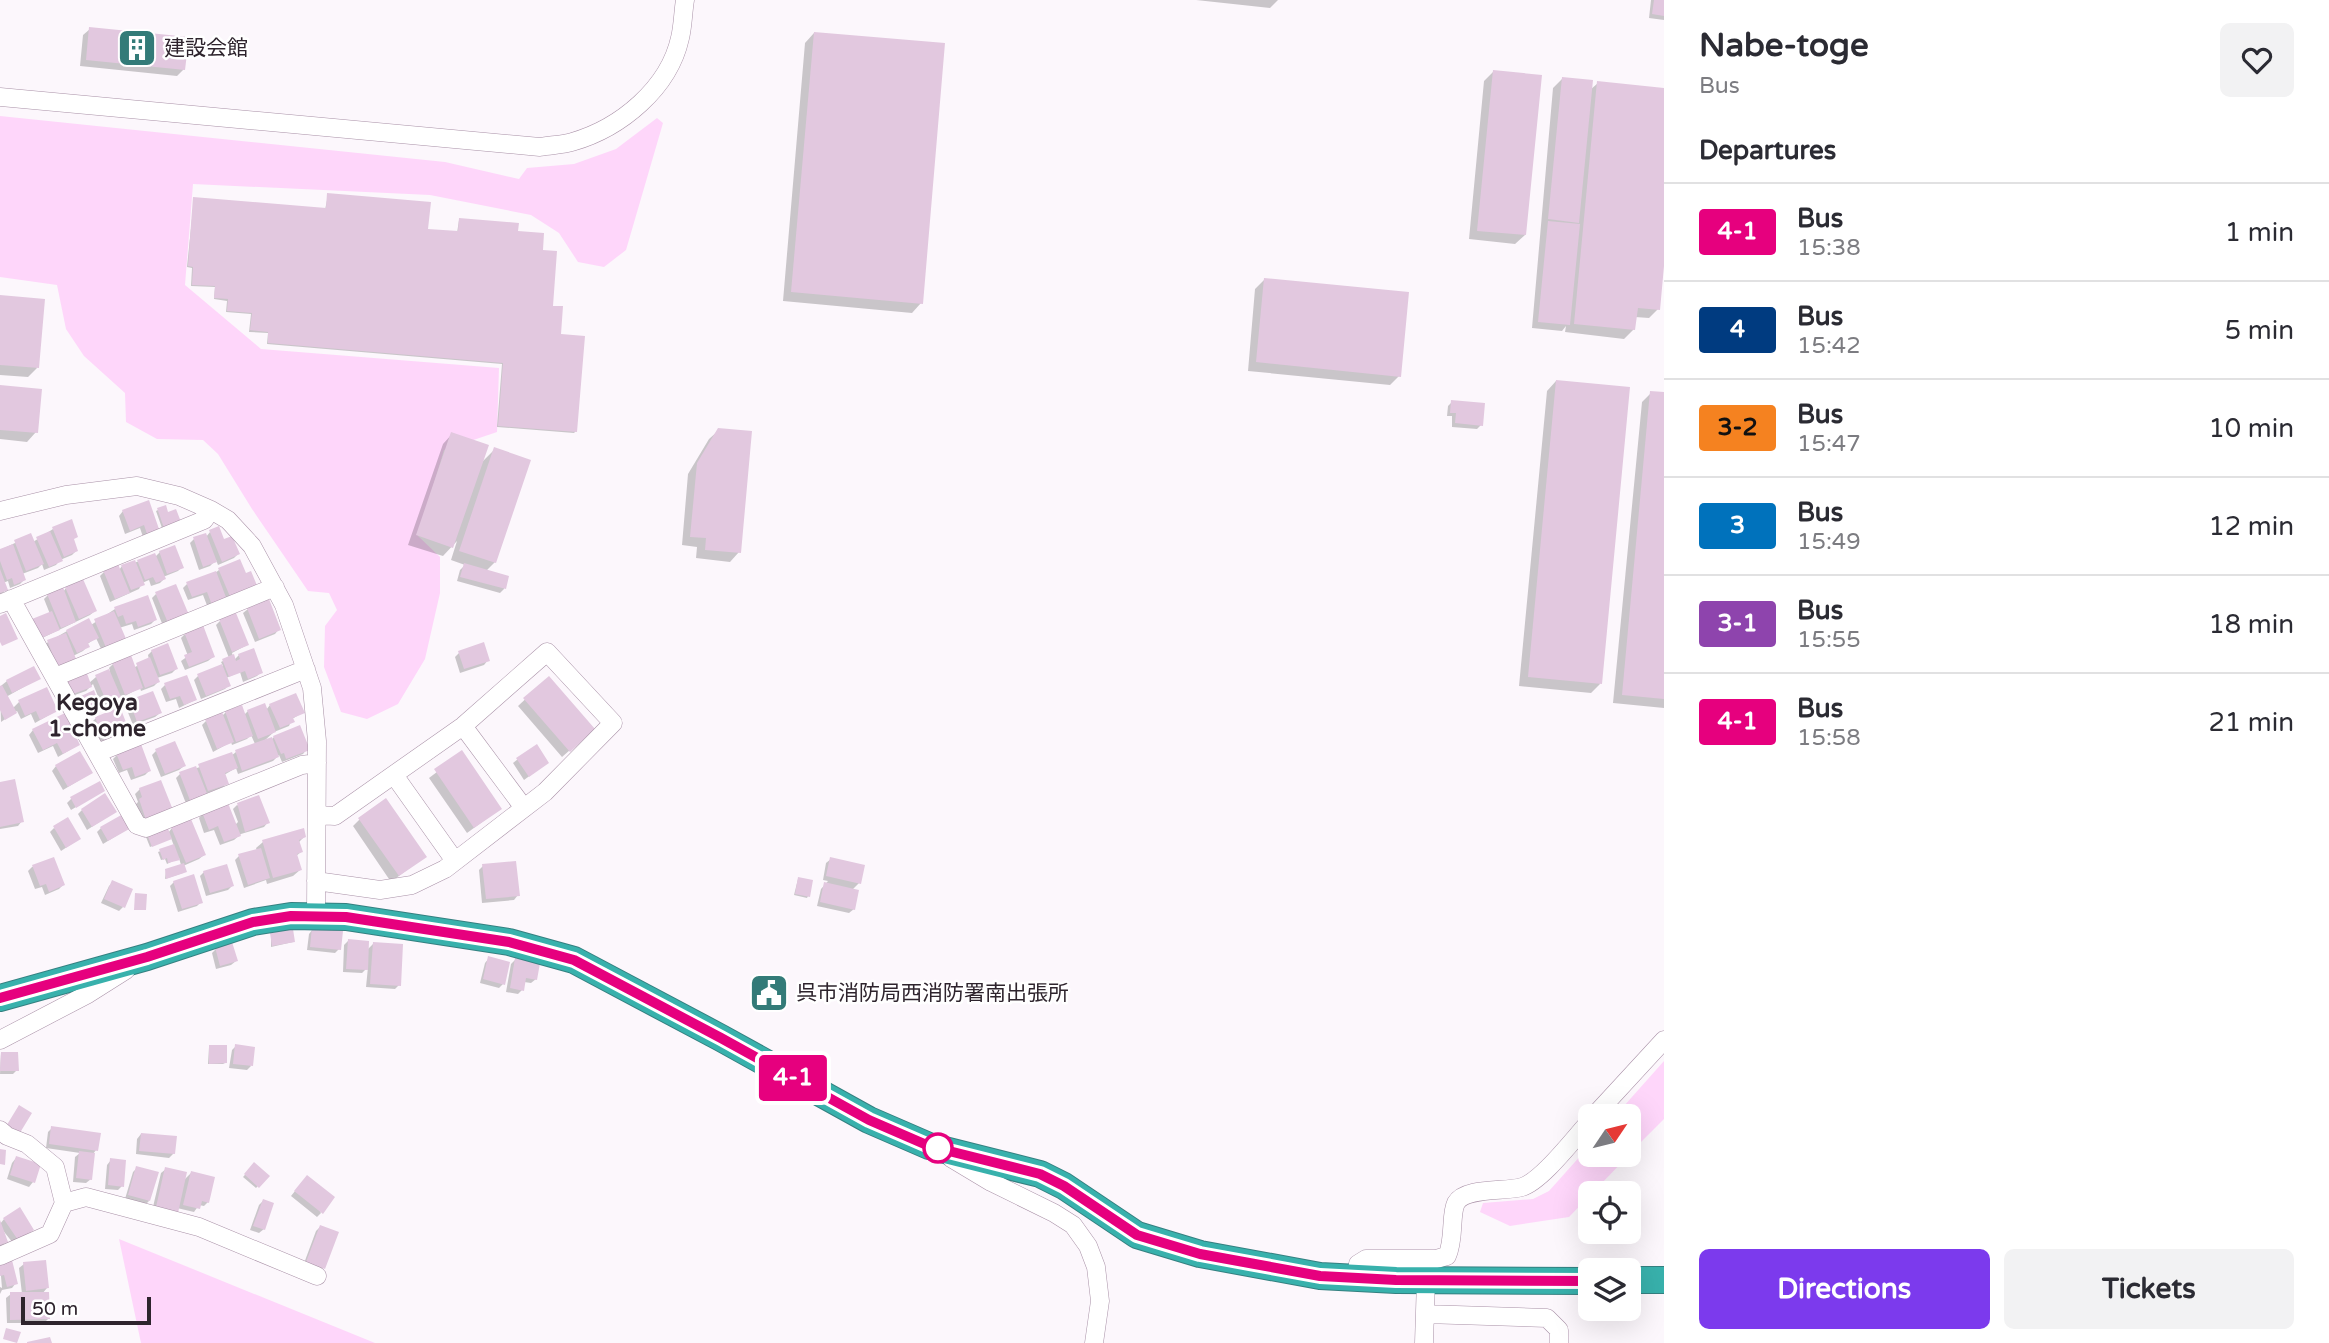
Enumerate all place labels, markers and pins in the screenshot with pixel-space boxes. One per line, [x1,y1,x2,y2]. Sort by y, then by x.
building icon: 建設会館 [116,27,158,69]
place label: 建設会館 [164,36,248,61]
public building icon: 呉市消防局西消防署南出張所 [748,972,790,1014]
place label: 呉市消防局西消防署南出張所 [796,981,1069,1006]
unlabelled marker [923,1133,953,1163]

